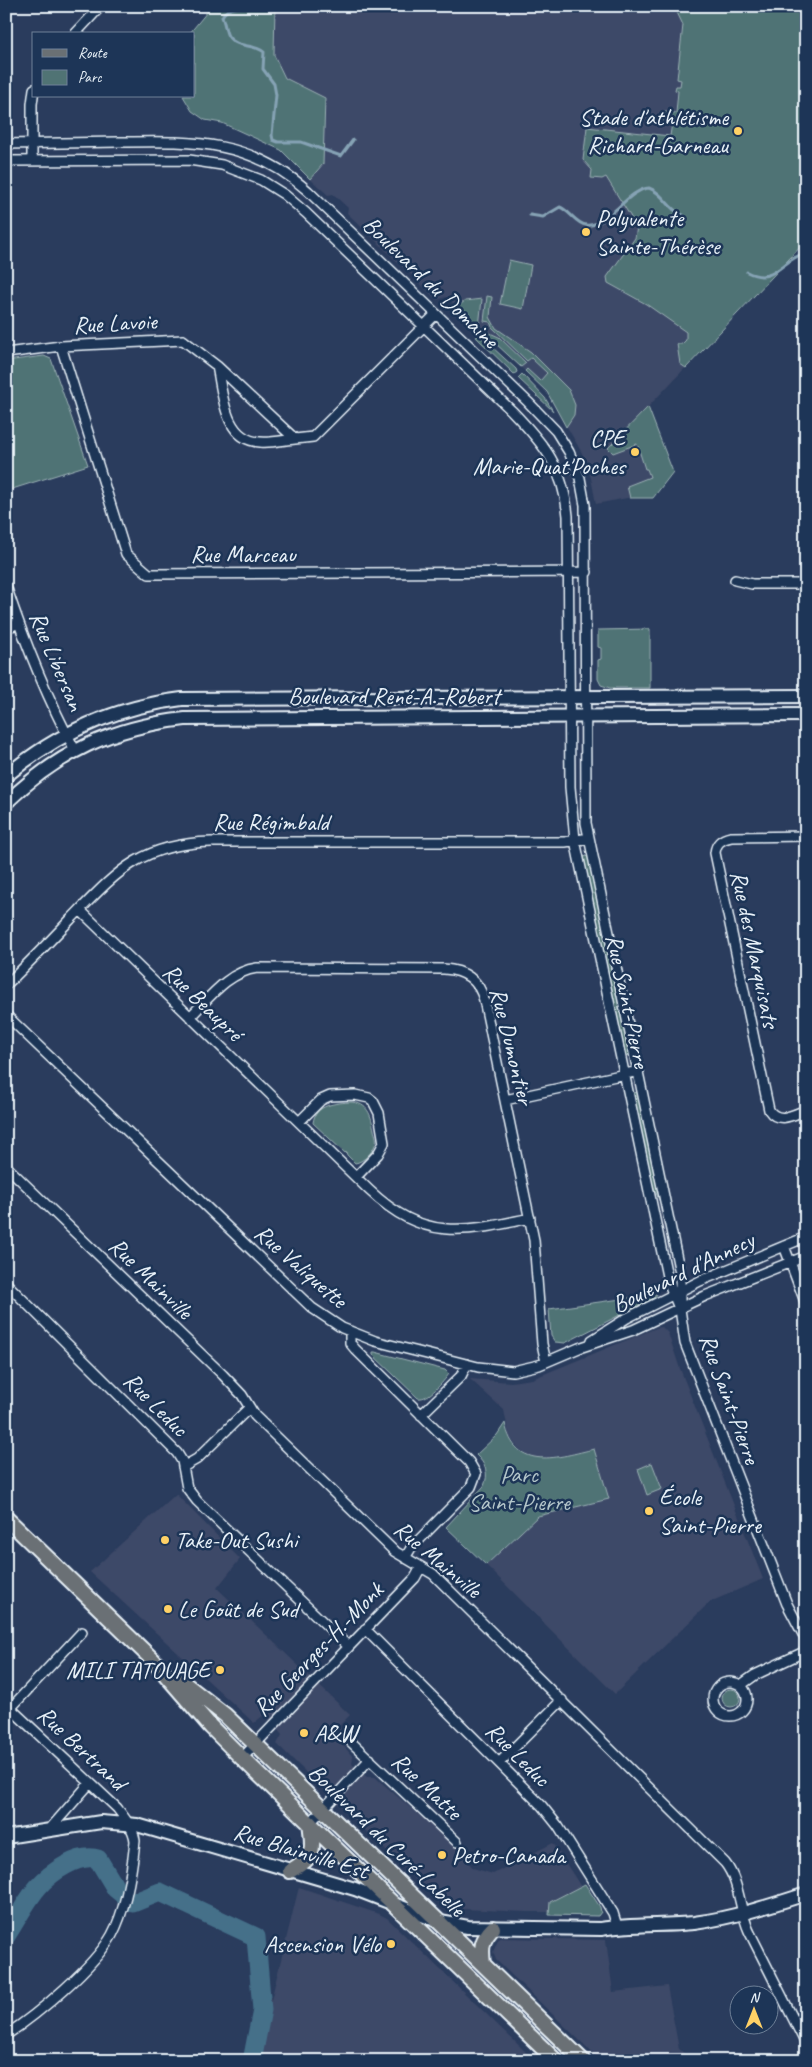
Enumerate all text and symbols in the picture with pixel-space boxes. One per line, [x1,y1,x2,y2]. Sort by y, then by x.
legend [32,32,195,98]
text: Route [78,44,108,63]
text: Parc [78,68,102,87]
place label: Stade d'athlétisme Richard-Garneau [579,102,730,160]
marker: Stade d'athlétisme Richard-Garneau [732,125,744,137]
place label: Polyvalente Sainte-Thérèse [596,203,722,261]
street label: Boulevard du Domaine [357,210,507,356]
marker: Polyvalente Sainte-Thérèse [580,226,592,238]
street label: Rue Lavoie [73,306,160,340]
place label: CPE Marie-Quat'Poches [473,423,628,481]
marker: CPE Marie-Quat'Poches [629,446,641,458]
street label: Rue Marceau [190,539,298,569]
street label: Rue Libersan [23,607,92,716]
street label: Boulevard René-A.-Robert [288,681,503,711]
street label: Rue Régimbald [213,807,333,837]
street label: Rue des Marquisats [724,868,787,1033]
street label: Rue Saint-Pierre [599,931,657,1073]
street label: Rue Beaupré [157,957,252,1050]
street label: Rue Dumontier [483,984,542,1110]
street label: Rue Valiquette [248,1218,355,1316]
street label: Boulevard d'Annecy [607,1224,761,1319]
street label: Rue Mainville [103,1231,201,1327]
street label: Rue Saint-Pierre [693,1330,768,1470]
street label: Rue Leduc [117,1365,196,1444]
park label: Parc Saint-Pierre [468,1459,572,1517]
place label: École Saint-Pierre [659,1482,763,1540]
marker: École Saint-Pierre [643,1505,655,1517]
street label: Rue Mainville [388,1514,490,1606]
place label: Take-Out Sushi [175,1525,301,1555]
marker: Take-Out Sushi [159,1534,171,1546]
street label: Rue Georges-H.-Monk [246,1574,391,1722]
place label: Le Goût de Sud [178,1594,301,1624]
marker: Le Goût de Sud [162,1603,174,1615]
place label: MILI TATOUAGE [66,1655,213,1685]
marker: MILI TATOUAGE [214,1664,226,1676]
street label: Rue Bertrand [31,1699,135,1799]
street label: Rue Leduc [479,1715,558,1794]
place label: A&W [314,1718,362,1748]
marker: A&W [298,1727,310,1739]
street label: Rue Matte [386,1746,470,1828]
street label: Boulevard du Curé-Labelle [302,1757,474,1924]
street label: Rue Blainville Est [230,1816,374,1886]
place label: Petro-Canada [452,1840,567,1870]
marker: Petro-Canada [436,1849,448,1861]
place label: Ascension Vélo [264,1929,383,1959]
marker: Ascension Vélo [385,1938,397,1950]
north arrow [730,1984,780,2034]
text: N [750,1989,761,2006]

